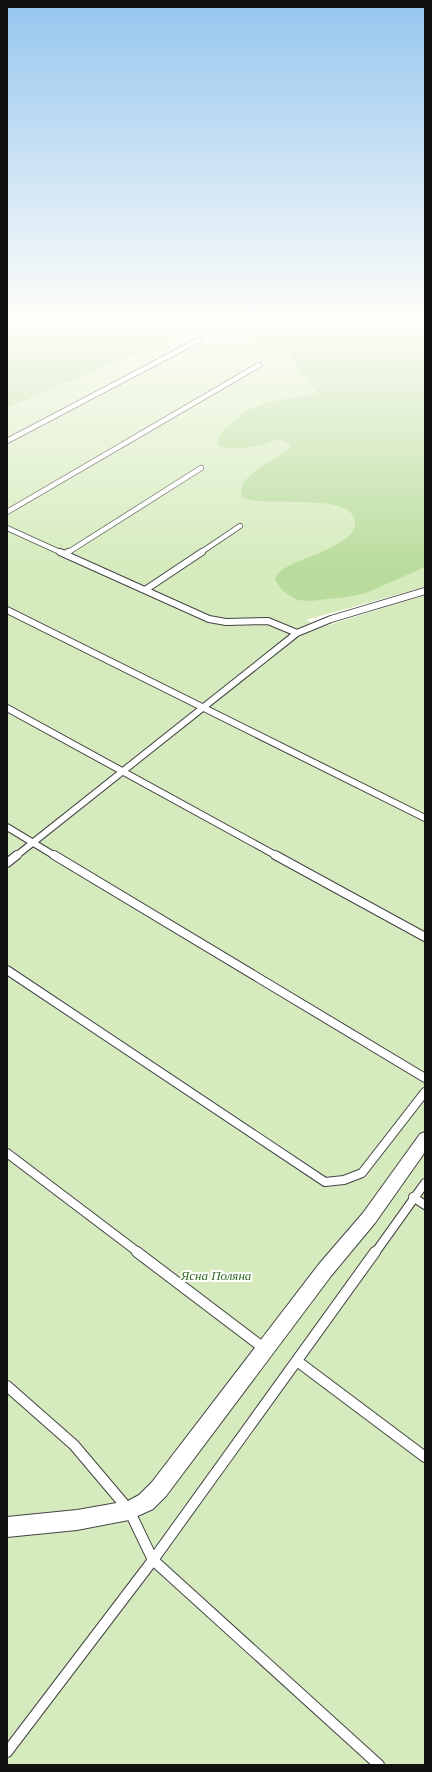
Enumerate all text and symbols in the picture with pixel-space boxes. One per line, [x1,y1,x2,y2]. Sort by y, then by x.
park label: Ясна Поляна [180,1268,252,1283]

